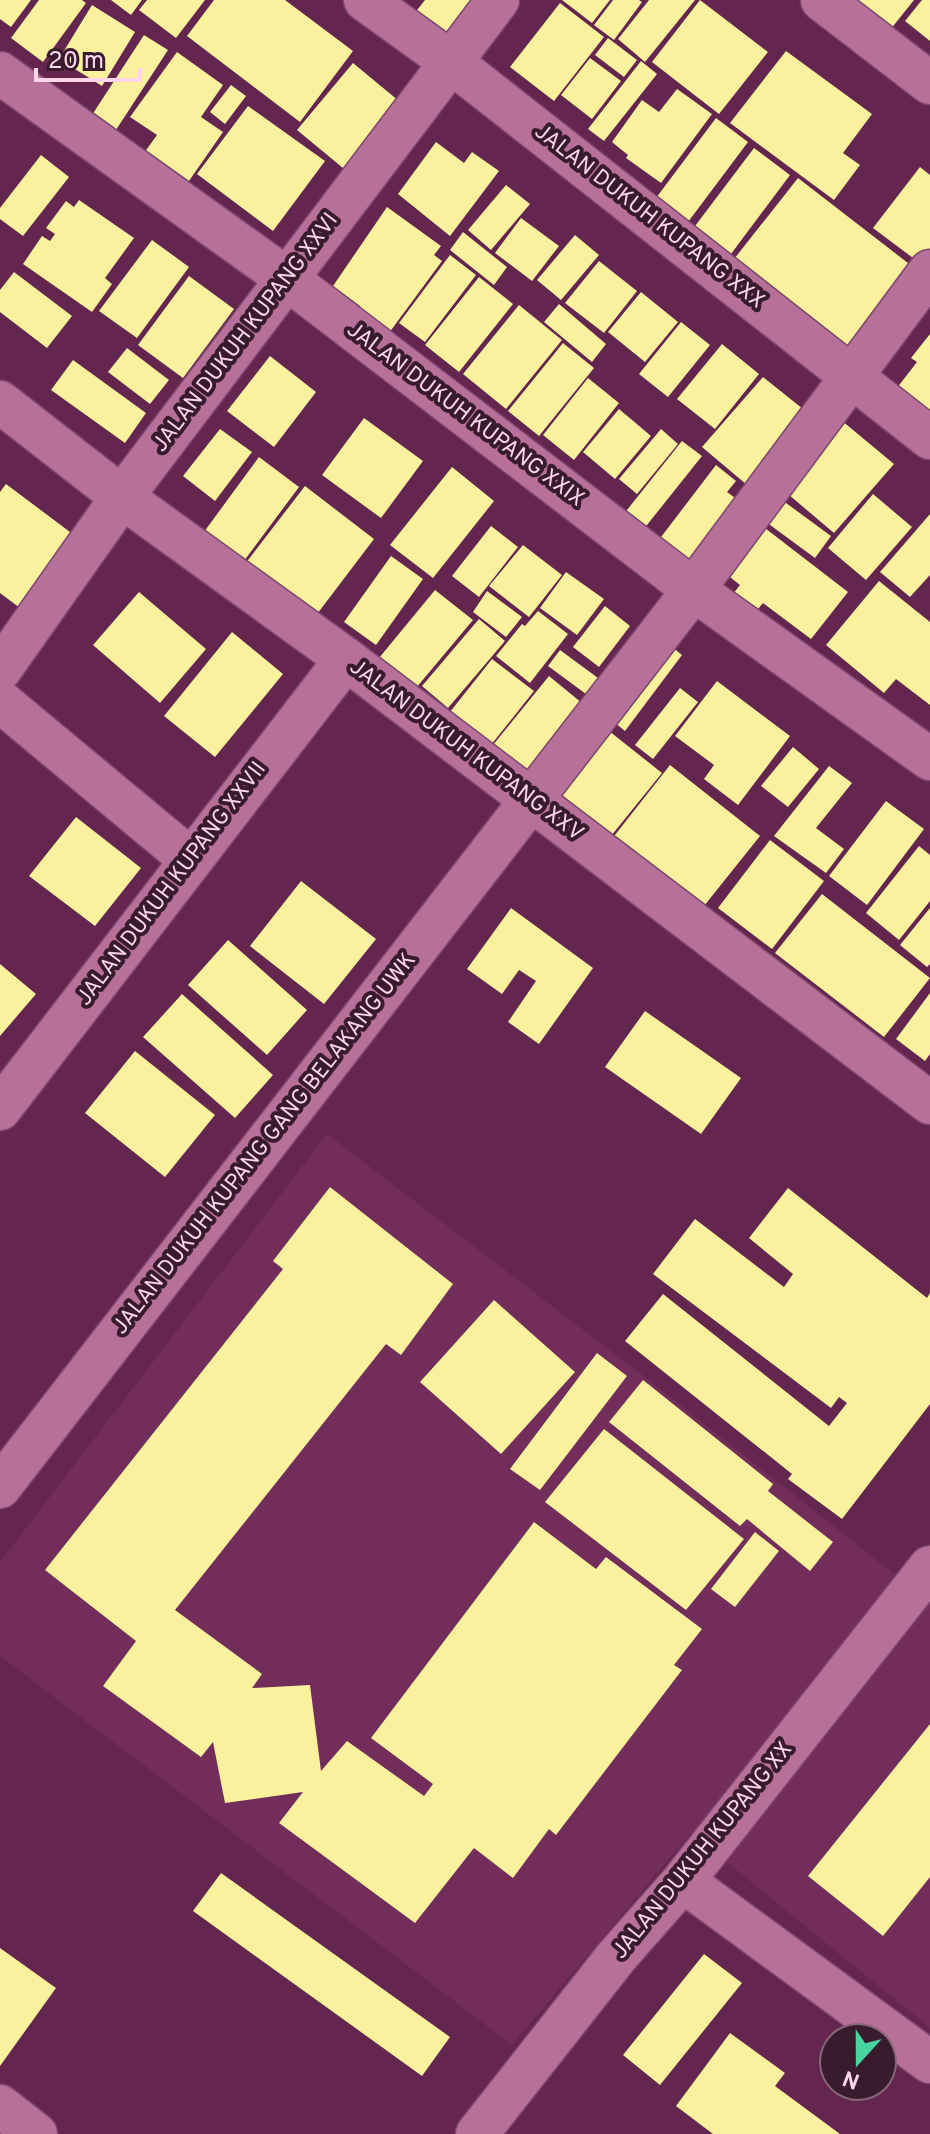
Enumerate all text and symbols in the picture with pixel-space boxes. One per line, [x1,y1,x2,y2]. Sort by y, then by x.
scale bar [36,32,140,82]
text: 20 m [48,47,104,77]
street label: JALAN DUKUH KUPANG XXX [529,119,769,315]
street label: JALAN DUKUH KUPANG XXVI [147,208,345,458]
street label: JALAN DUKUH KUPANG XXIX [341,317,589,513]
street label: JALAN DUKUH KUPANG XXV [344,654,588,848]
street label: JALAN DUKUH KUPANG XXVII [71,757,273,1011]
street label: JALAN DUKUH KUPANG GANG BELAKANG UWK [108,948,422,1340]
street label: JALAN DUKUH KUPANG XX [607,1737,799,1965]
north arrow [818,2022,898,2102]
text: N [840,2063,864,2094]

